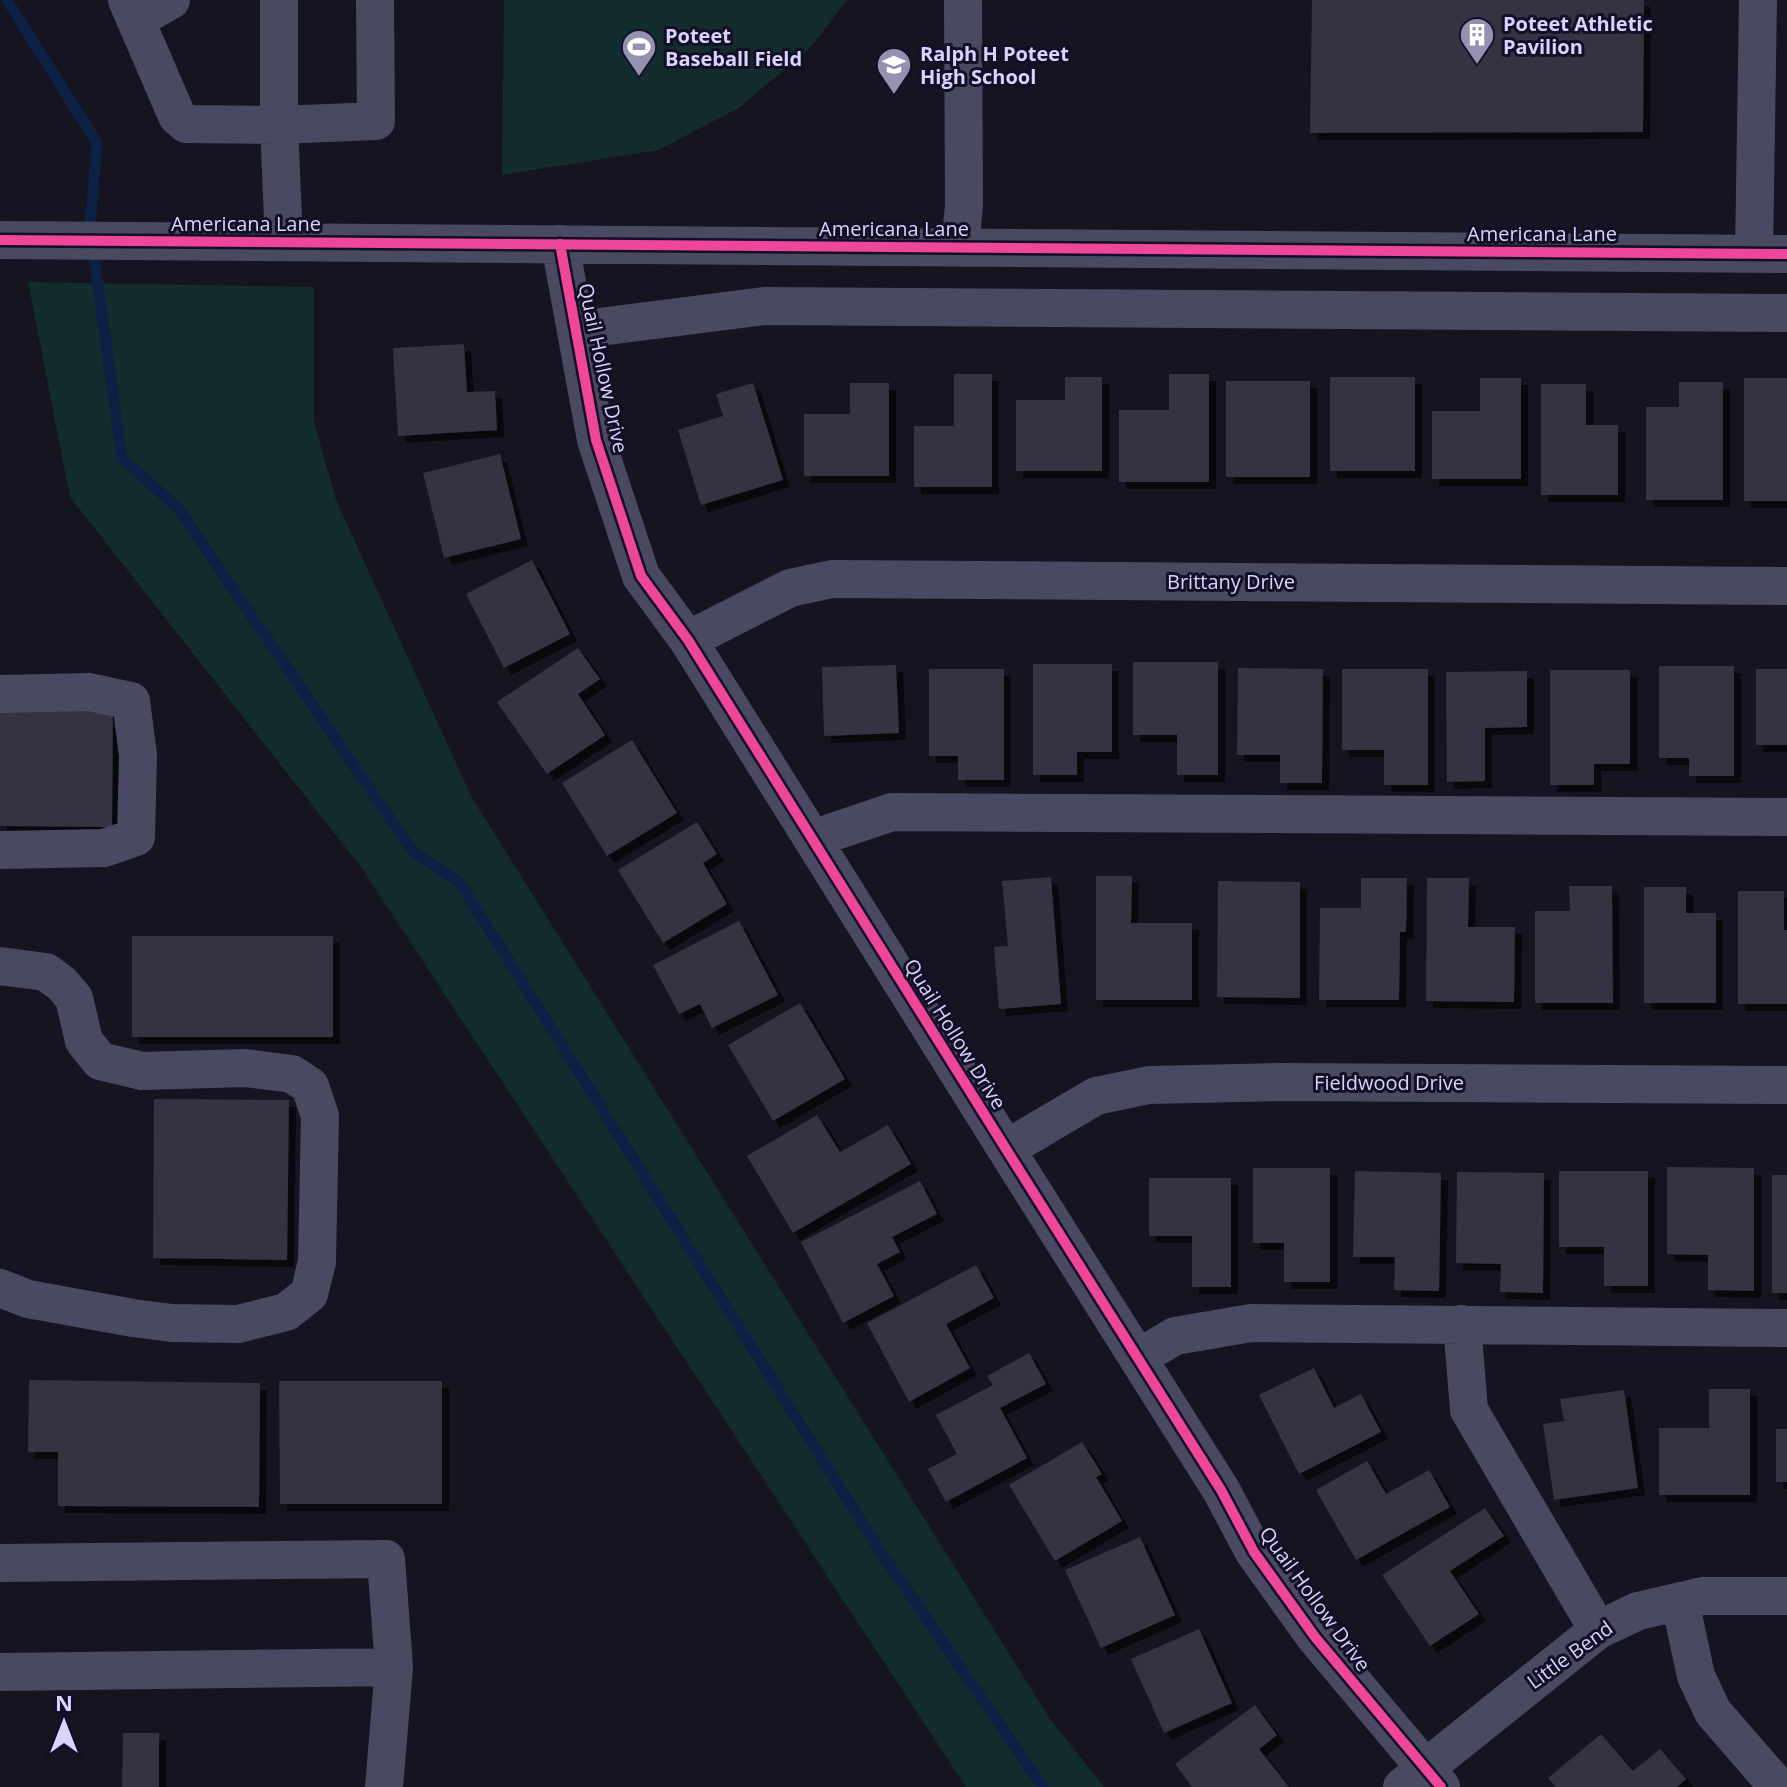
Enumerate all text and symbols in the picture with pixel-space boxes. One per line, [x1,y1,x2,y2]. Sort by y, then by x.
place label: Poteet Athletic Pavilion [1503,10,1653,60]
building icon: Poteet Athletic Pavilion [1458,16,1496,66]
place label: Poteet Baseball Field [665,22,802,72]
sports icon: Poteet Baseball Field [620,28,658,78]
place label: Ralph H Poteet High School [920,40,1069,90]
school or university icon: Ralph H Poteet High School [875,46,913,96]
street label: Americana Lane [171,210,321,237]
street label: Americana Lane [819,215,969,242]
street label: Americana Lane [1467,220,1617,247]
street label: Quail Hollow Drive [572,281,635,455]
street label: Brittany Drive [1167,568,1295,595]
street label: Quail Hollow Drive [898,953,1013,1114]
street label: Fieldwood Drive [1314,1069,1464,1096]
street label: Quail Hollow Drive [1254,1521,1377,1677]
street label: Little Bend [1521,1614,1618,1695]
north arrow [24,1683,104,1763]
text: N [55,1687,73,1717]

